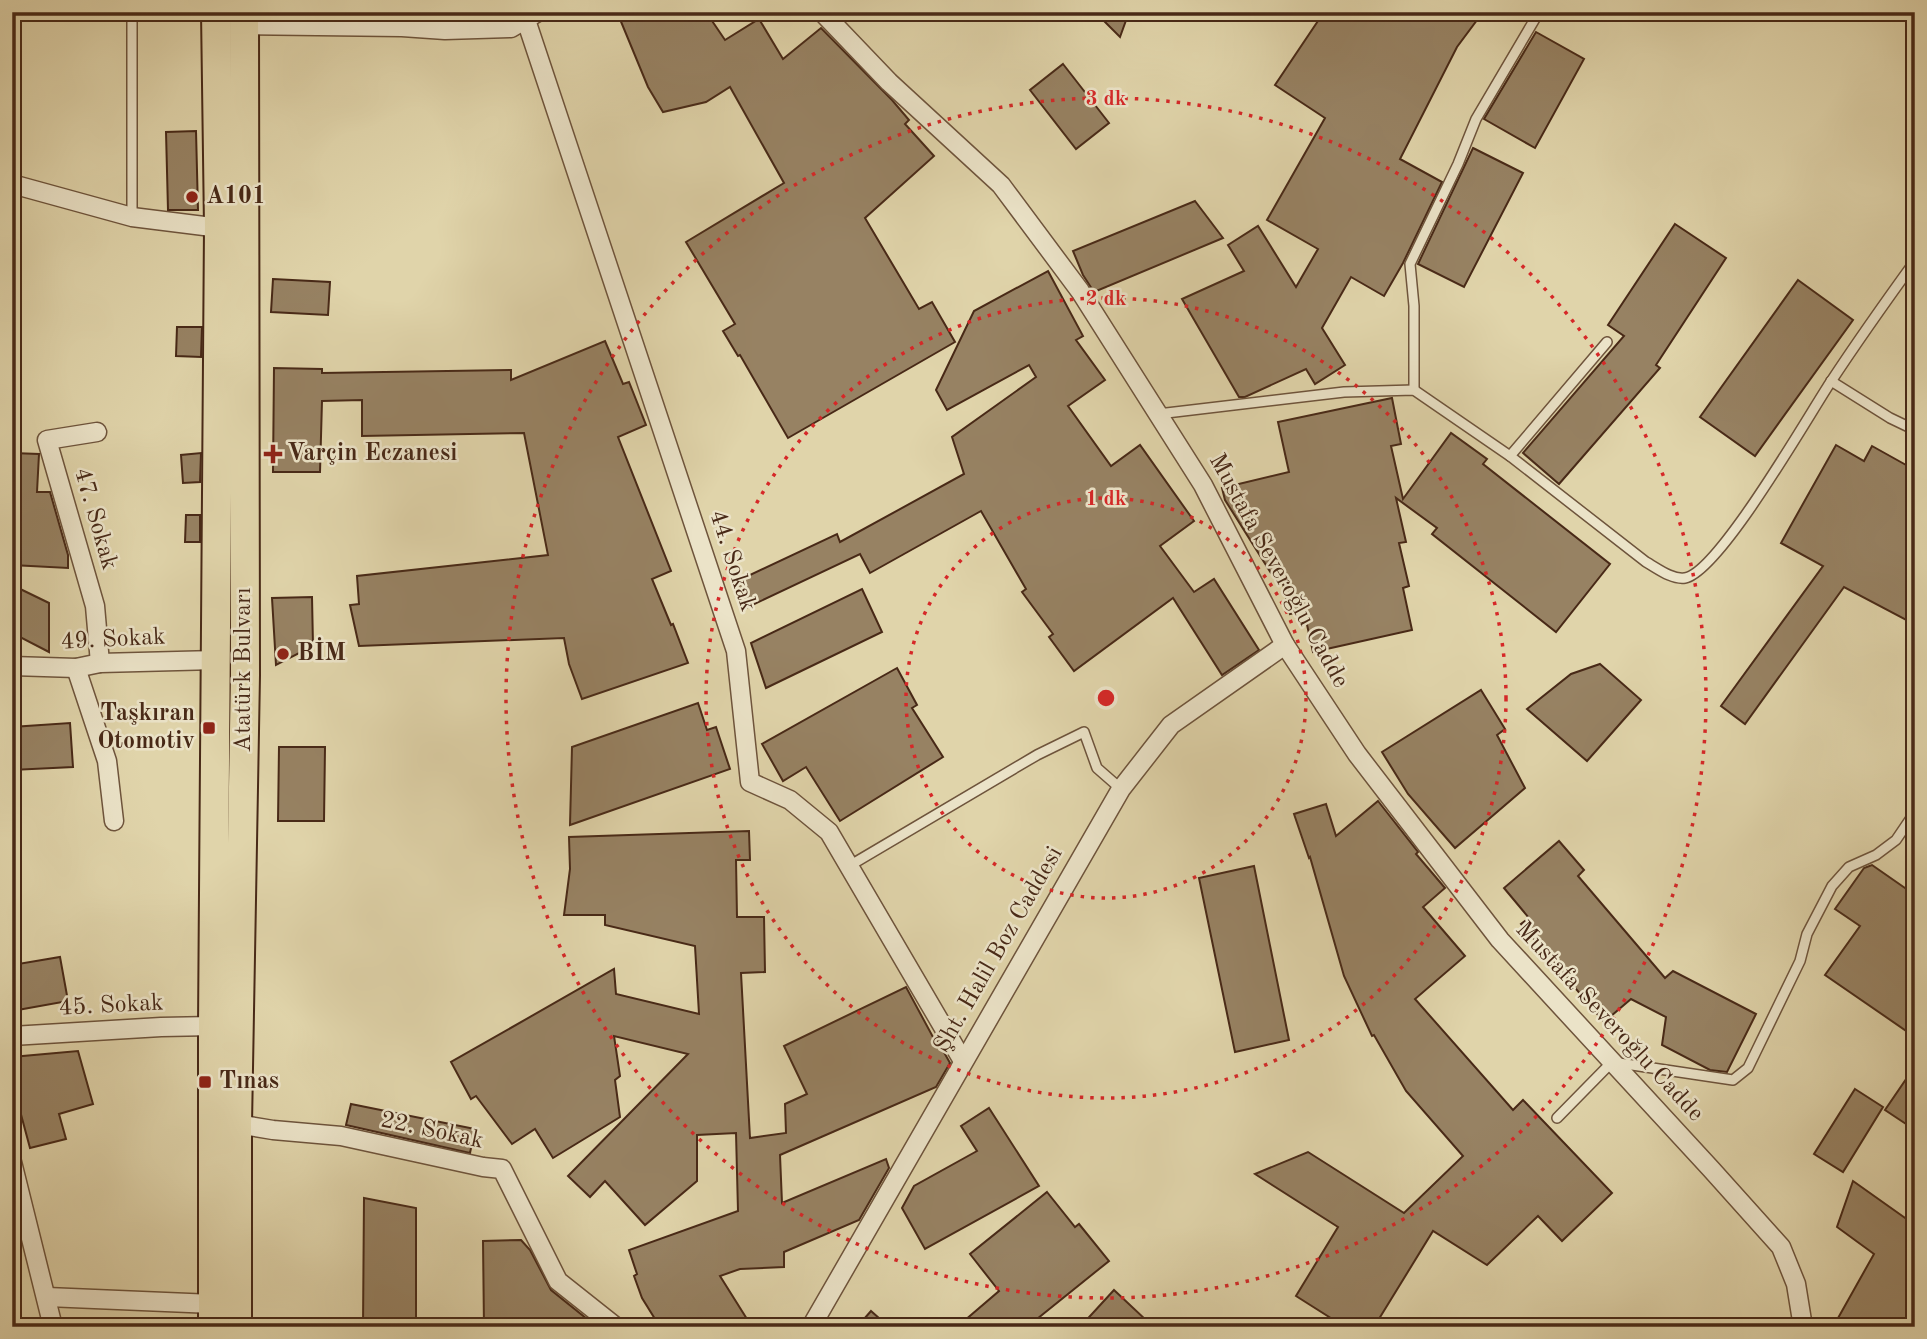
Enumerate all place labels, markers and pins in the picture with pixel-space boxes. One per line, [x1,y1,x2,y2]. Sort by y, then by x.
place label: A101 [206,185,266,209]
marker: A101 [184,189,200,205]
place label: Varçin Eczanesi [287,442,457,466]
marker: Varçin Eczanesi [265,446,281,462]
place label: BİM [297,637,346,666]
marker: BİM [275,646,291,662]
centre of rings [1094,686,1118,710]
place label: Taşkıran Otomotiv [97,702,195,754]
marker: Taşkıran Otomotiv [201,720,217,736]
place label: Tınas [219,1070,279,1094]
marker: Tınas [197,1074,213,1090]

